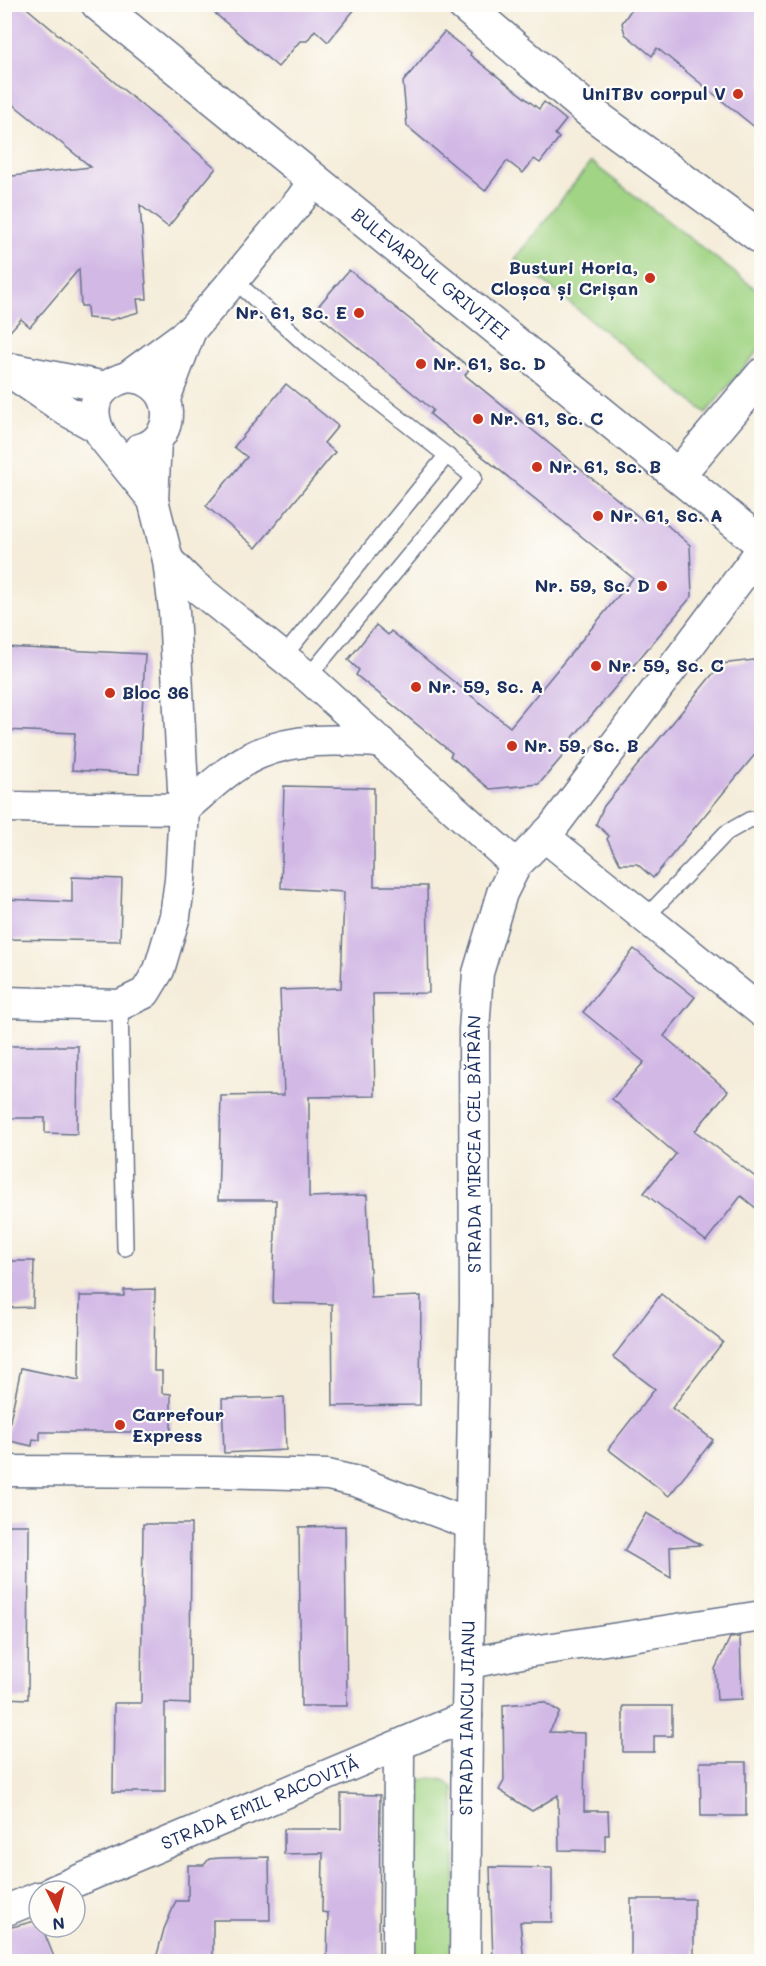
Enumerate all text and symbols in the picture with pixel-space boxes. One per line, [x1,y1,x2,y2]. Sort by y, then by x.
place label: UniTBv corpul V [582,81,726,105]
marker: UniTBv corpul V [731,87,745,101]
street label: BULEVARDUL GRIVIȚEI [347,202,514,344]
place label: Busturi Horia, Cloșca și Crișan [491,255,638,301]
marker: Busturi Horia, Cloșca și Crișan [643,271,657,285]
place label: Nr. 61, Sc. E [235,300,347,324]
marker: Nr. 61, Sc. E [352,306,366,320]
place label: Nr. 61, Sc. D [433,351,546,375]
marker: Nr. 61, Sc. D [414,357,428,371]
place label: Nr. 61, Sc. C [490,406,603,430]
marker: Nr. 61, Sc. C [471,412,485,426]
place label: Nr. 61, Sc. B [549,454,661,478]
marker: Nr. 61, Sc. B [530,460,544,474]
place label: Nr. 61, Sc. A [610,503,723,527]
marker: Nr. 61, Sc. A [591,509,605,523]
place label: Nr. 59, Sc. D [535,573,650,597]
marker: Nr. 59, Sc. D [655,579,669,593]
place label: Nr. 59, Sc. C [608,653,724,677]
marker: Nr. 59, Sc. C [589,659,603,673]
place label: Nr. 59, Sc. A [428,674,543,698]
place label: Bloc 36 [122,680,189,704]
marker: Nr. 59, Sc. A [409,680,423,694]
marker: Bloc 36 [103,686,117,700]
place label: Nr. 59, Sc. B [524,733,639,757]
marker: Nr. 59, Sc. B [505,739,519,753]
street label: STRADA MIRCEA CEL BĂTRÂN [461,1014,486,1273]
place label: Carrefour Express [132,1402,224,1447]
marker: Carrefour Express [113,1418,127,1432]
street label: STRADA IANCU JIANU [453,1620,480,1815]
street label: STRADA EMIL RACOVIȚĂ [157,1750,363,1855]
north arrow [27,1879,87,1939]
text: N [51,1913,66,1935]

